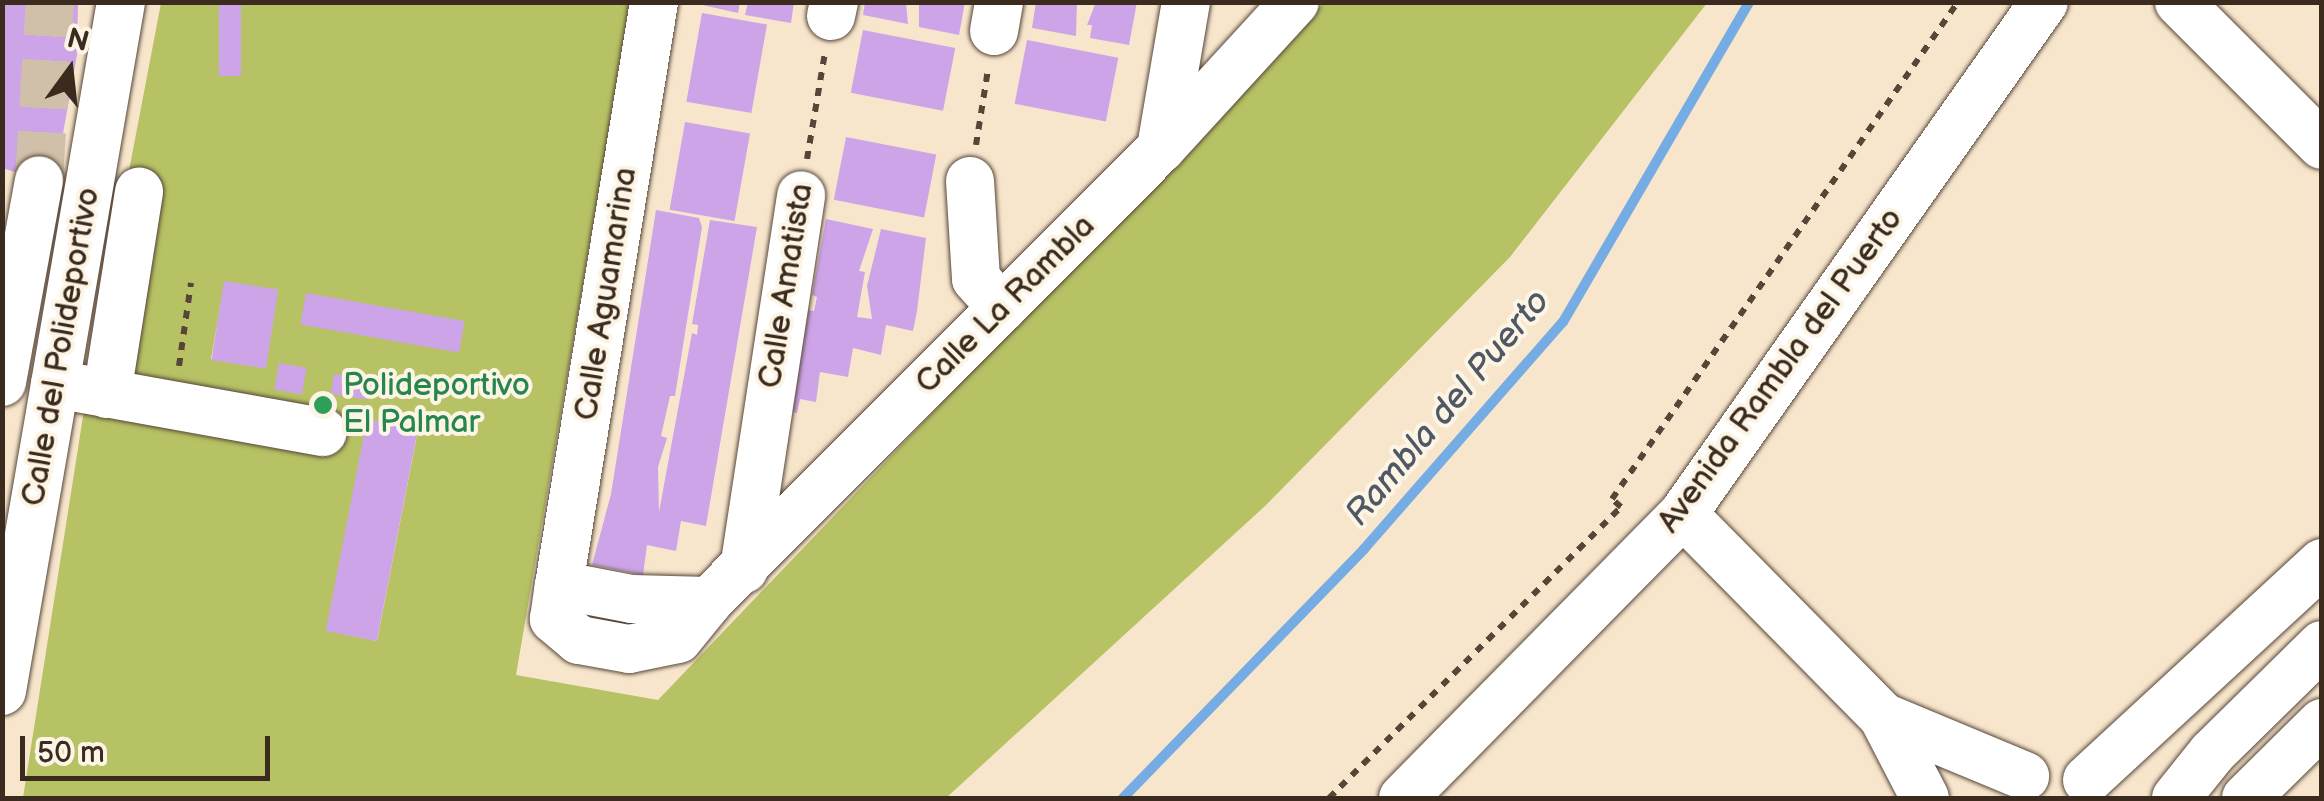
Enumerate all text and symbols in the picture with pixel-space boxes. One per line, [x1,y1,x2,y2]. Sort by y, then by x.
north arrow [20,20,120,120]
text: N [63,22,92,59]
street label: Calle Aguamarina [568,165,646,423]
street label: Calle Amatista [752,181,822,391]
street label: Calle del Polideportivo [15,185,109,509]
street label: Avenida Rambla del Puerto [1650,201,1912,541]
street label: Calle La Rambla [908,207,1104,403]
water label: Rambla del Puerto [1337,281,1559,535]
place label: Polideportivo El Palmar [343,368,530,443]
marker: Polideportivo El Palmar [312,394,334,416]
scale bar [25,716,275,778]
text: 50 m [37,735,105,771]

